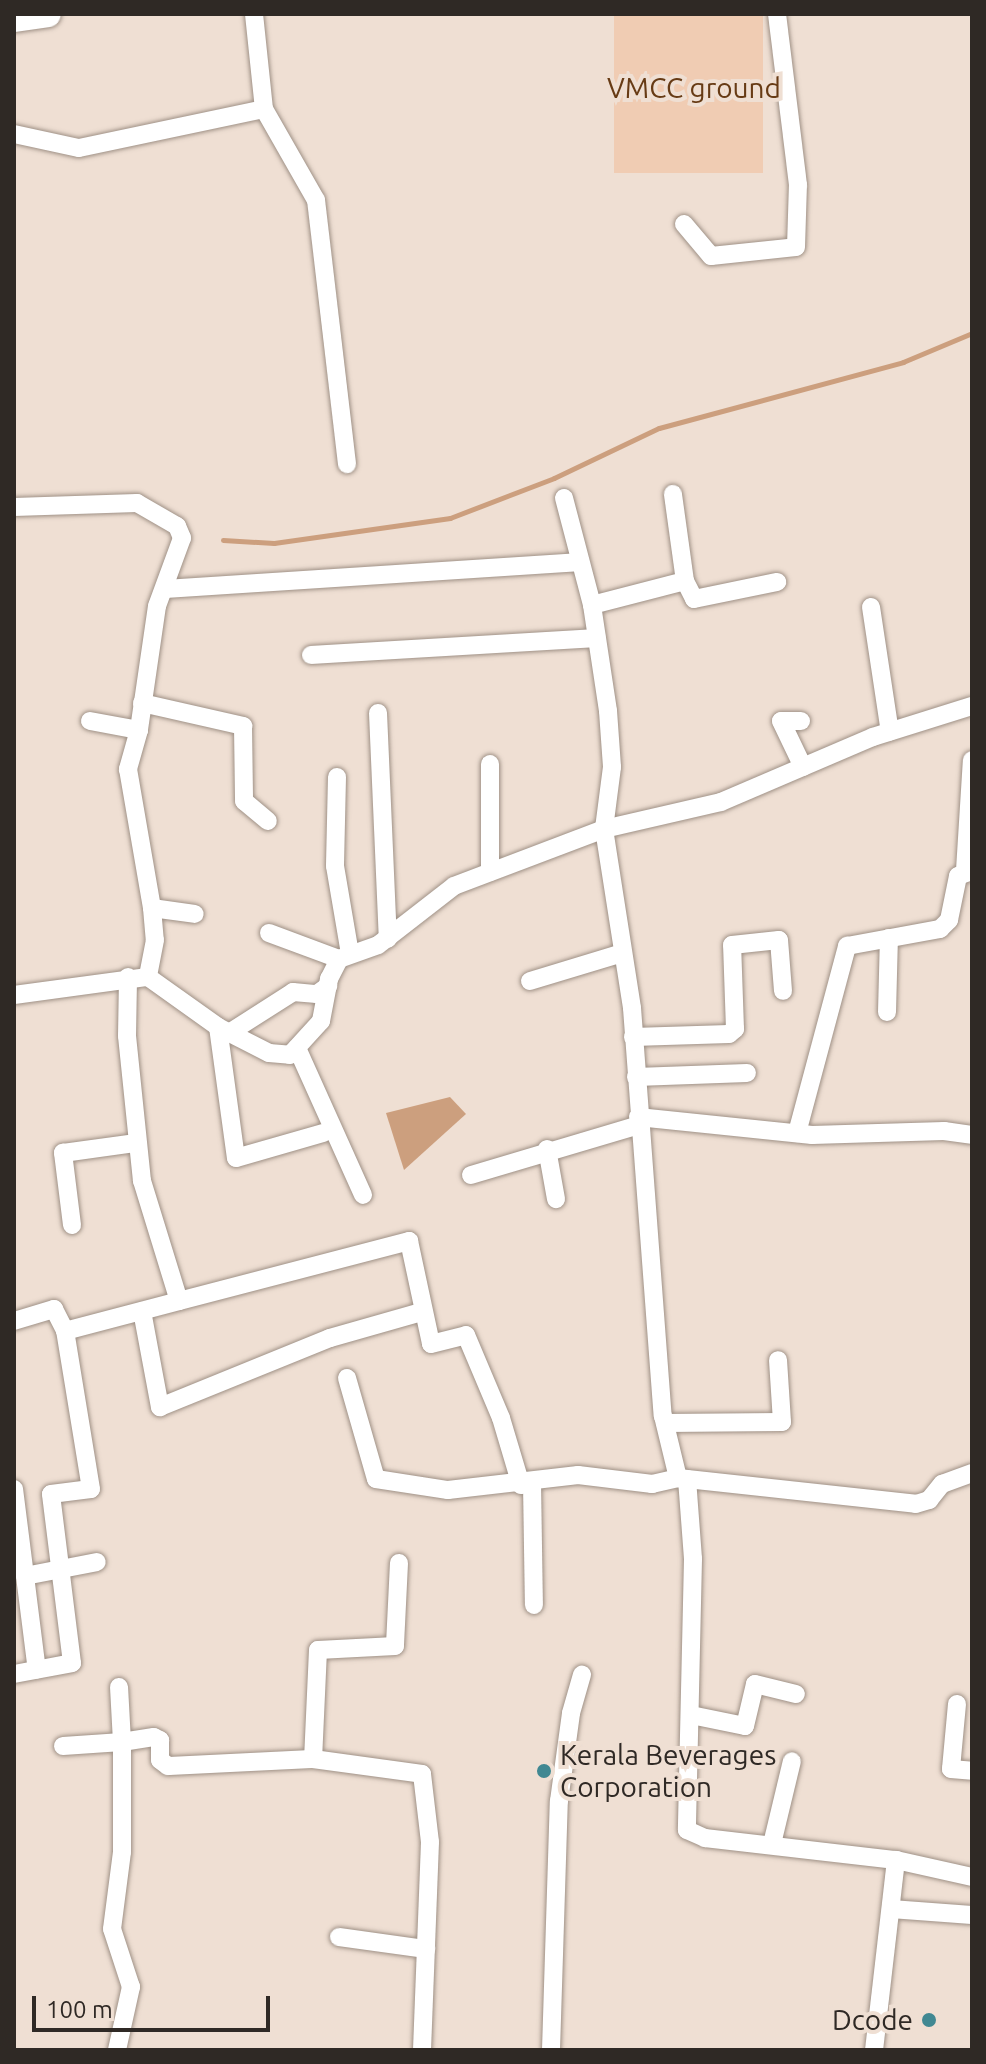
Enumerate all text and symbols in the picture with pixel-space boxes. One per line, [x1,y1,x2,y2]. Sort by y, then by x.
park label: VMCC ground [607,71,781,105]
place label: Kerala Beverages Corporation [560,1738,776,1804]
marker: Kerala Beverages Corporation [535,1762,553,1780]
scale bar [36,1980,274,2030]
text: 100 m [46,1996,113,2023]
place label: Dcode [832,2003,913,2037]
marker: Dcode [920,2011,938,2029]

